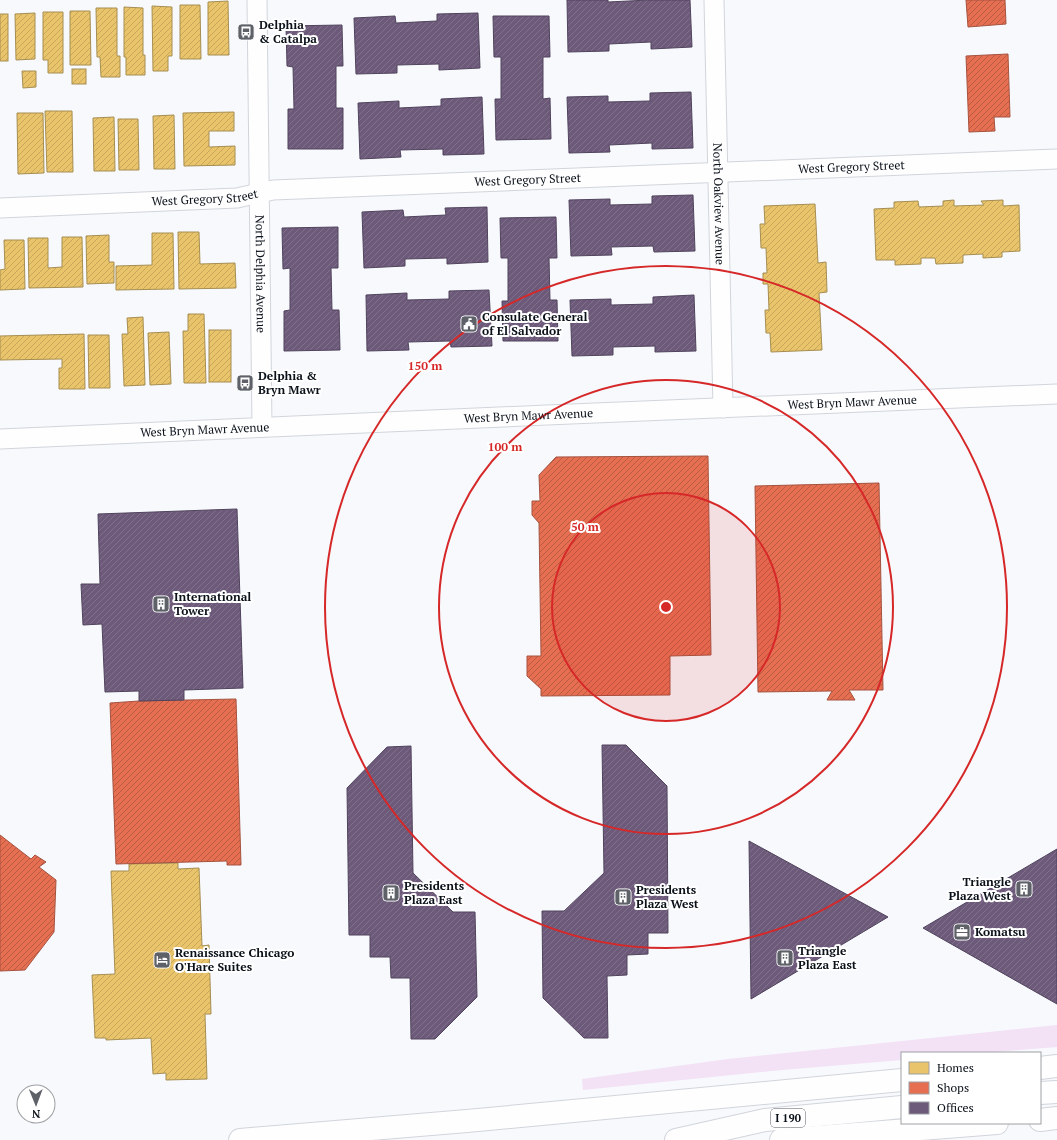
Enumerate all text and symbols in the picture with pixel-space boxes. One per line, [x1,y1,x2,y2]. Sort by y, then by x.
place label: Delphia & Catalpa [259,17,317,46]
bus stop icon: Delphia & Catalpa [236,22,256,42]
street label: North Oakview Avenue [710,143,728,265]
street label: West Gregory Street [798,157,906,176]
street label: West Gregory Street [474,170,582,189]
street label: West Gregory Street [151,185,260,209]
street label: North Delphia Avenue [253,215,269,333]
place label: Consulate General of El Salvador [482,309,587,338]
public building icon: Consulate General of El Salvador [459,314,479,334]
text: 150 m [408,358,442,373]
place label: Delphia & Bryn Mawr [258,368,322,397]
bus stop icon: Delphia & Bryn Mawr [235,373,255,393]
street label: West Bryn Mawr Avenue [787,392,917,412]
street label: West Bryn Mawr Avenue [464,405,593,426]
street label: West Bryn Mawr Avenue [140,419,270,440]
text: 100 m [488,439,522,454]
text: 50 m [571,519,599,534]
place label: International Tower [174,589,251,618]
building icon: International Tower [151,594,171,614]
centre of rings [659,600,673,614]
place label: Triangle Plaza West [948,874,1012,903]
place label: Presidents Plaza East [404,878,465,907]
building icon: Triangle Plaza West [1014,879,1034,899]
place label: Presidents Plaza West [636,882,699,911]
building icon: Presidents Plaza East [381,883,401,903]
building icon: Presidents Plaza West [613,887,633,907]
office icon: Komatsu [952,922,972,942]
place label: Komatsu [975,924,1026,939]
place label: Triangle Plaza East [798,943,857,972]
place label: Renaissance Chicago O'Hare Suites [175,945,294,974]
building icon: Triangle Plaza East [775,948,795,968]
hotel icon: Renaissance Chicago O'Hare Suites [152,950,172,970]
legend [901,1052,1041,1124]
text: Homes [937,1060,974,1075]
text: Shops [937,1080,969,1095]
north arrow [16,1084,56,1124]
text: Offices [937,1100,974,1115]
text: N [31,1107,40,1121]
road number: I 190 [771,1109,805,1127]

